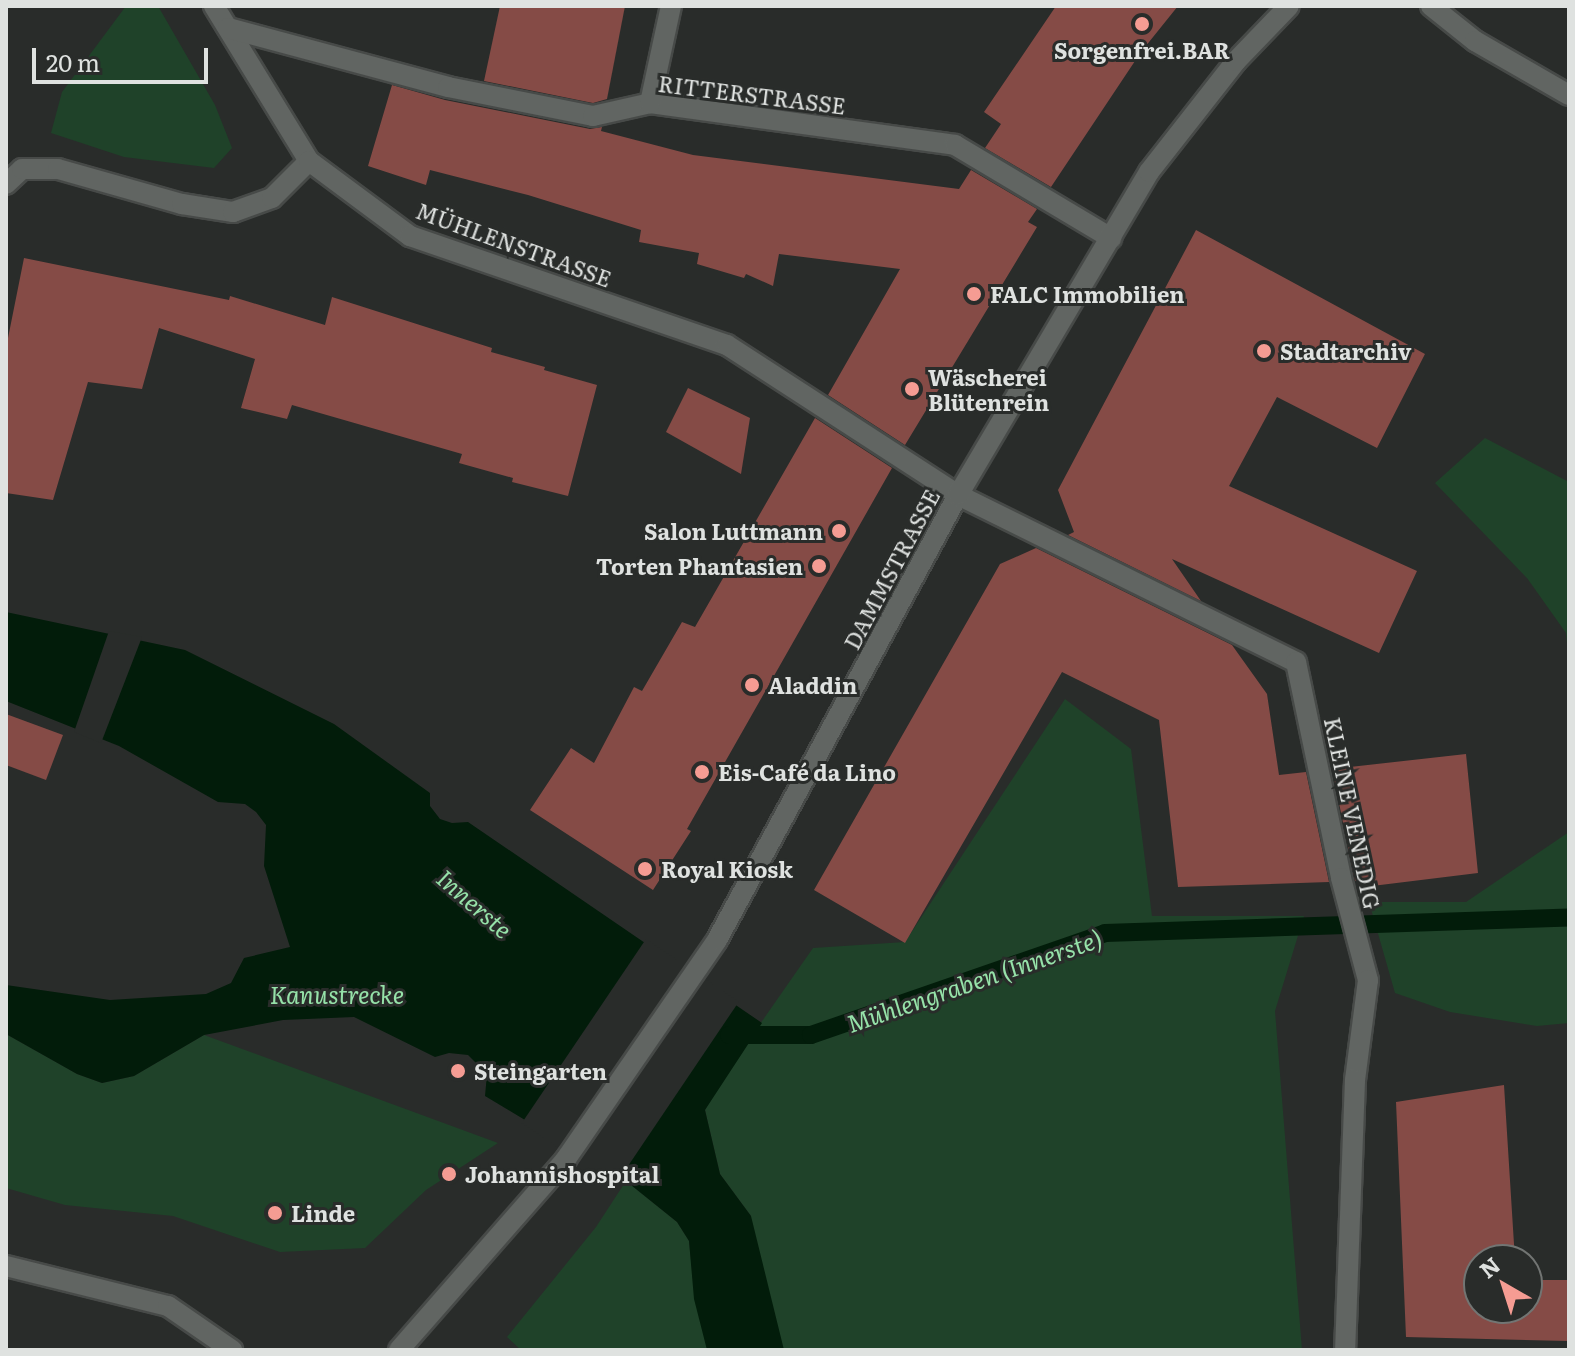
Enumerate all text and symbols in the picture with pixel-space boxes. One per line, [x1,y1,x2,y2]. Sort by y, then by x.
marker: Sorgenfrei.BAR [1133,15,1151,33]
scale bar [36,32,212,82]
place label: Sorgenfrei.BAR [1054,37,1230,63]
text: 20 m [46,44,100,79]
street label: RITTERSTRASSE [657,69,847,119]
street label: MÜHLENSTRASSE [413,196,615,292]
place label: FALC Immobilien [990,281,1184,307]
marker: FALC Immobilien [965,285,983,303]
place label: Stadtarchiv [1280,338,1411,364]
marker: Stadtarchiv [1255,342,1273,360]
place label: Wäscherei Blütenrein [928,363,1049,414]
marker: Wäscherei Blütenrein [903,380,921,398]
street label: DAMMSTRASSE [838,484,944,654]
place label: Salon Luttmann [644,518,823,544]
marker: Salon Luttmann [830,522,848,540]
place label: Torten Phantasien [596,553,803,579]
marker: Torten Phantasien [810,557,828,575]
place label: Aladdin [768,672,857,698]
marker: Aladdin [743,676,761,694]
street label: KLEINE VENEDIG [1320,715,1386,911]
place label: Eis-Café da Lino [718,759,896,785]
marker: Eis-Café da Lino [693,763,711,781]
place label: Royal Kiosk [661,856,793,882]
marker: Royal Kiosk [636,860,654,878]
water label: Innerste [432,863,518,943]
water label: Mühlengraben (Innerste) [843,923,1105,1037]
water label: Kanustrecke [270,980,404,1008]
place label: Steingarten [474,1058,607,1084]
marker: Steingarten [449,1062,467,1080]
place label: Johannishospital [465,1161,659,1187]
marker: Johannishospital [440,1165,458,1183]
place label: Linde [291,1200,355,1226]
marker: Linde [266,1204,284,1222]
north arrow [1463,1244,1543,1324]
text: N [1471,1248,1506,1285]

